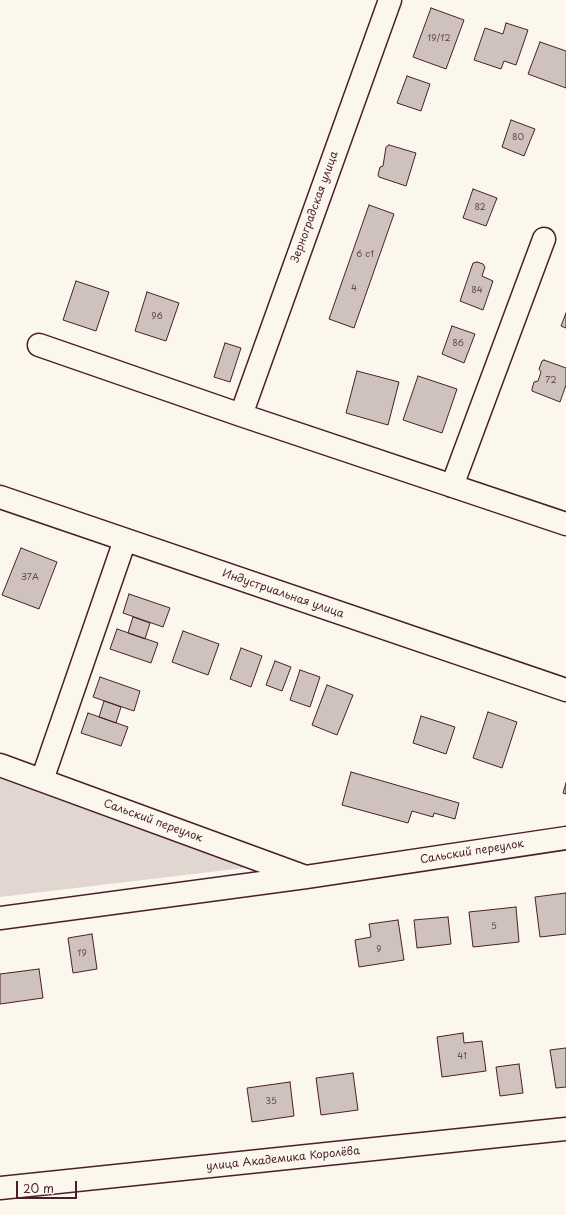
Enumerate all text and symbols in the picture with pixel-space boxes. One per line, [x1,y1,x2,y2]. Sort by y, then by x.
house number: 19/12 [427,34,451,44]
house number: 80 [512,133,524,143]
street label: Зерноградская улица [289,150,341,264]
house number: 82 [474,203,486,213]
house number: 6 с1 [356,250,374,260]
house number: 4 [351,284,357,294]
house number: 84 [471,286,483,296]
house number: 96 [151,312,163,322]
house number: 86 [452,339,464,349]
house number: 72 [545,376,557,386]
street label: Индустриальная улица [220,567,346,621]
house number: З7А [21,573,39,583]
street label: Сальский переулок [102,797,204,845]
street label: Сальский переулок [419,837,525,867]
house number: 5 [491,922,497,932]
house number: 9 [376,945,382,955]
house number: 19 [77,949,87,959]
house number: 41 [457,1052,467,1062]
house number: 35 [265,1097,277,1107]
street label: улица Академика Королёва [205,1144,361,1174]
scale bar [18,1173,79,1199]
text: 20 m [23,1179,54,1197]

